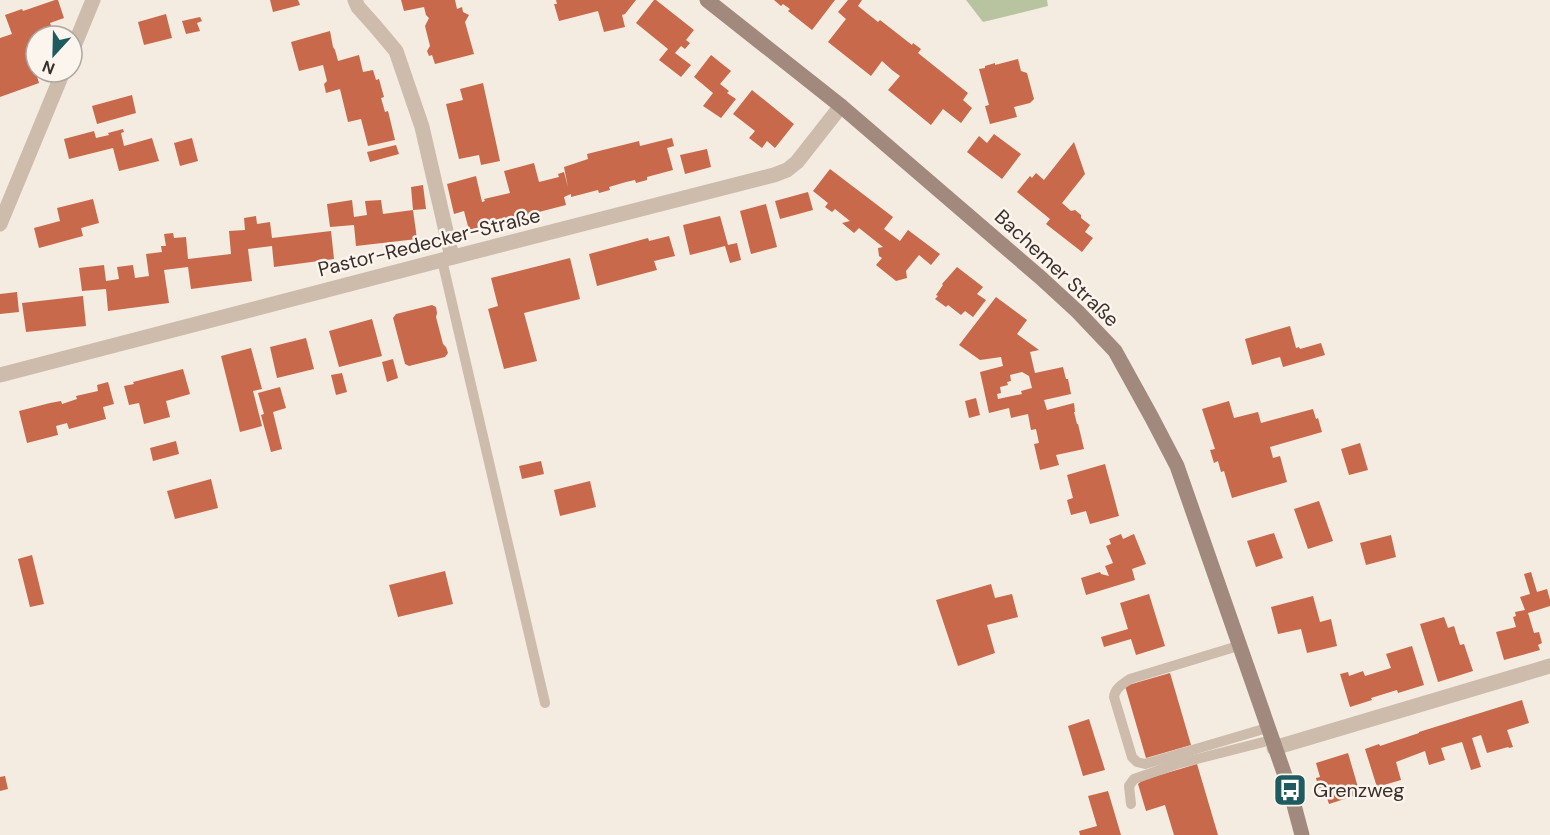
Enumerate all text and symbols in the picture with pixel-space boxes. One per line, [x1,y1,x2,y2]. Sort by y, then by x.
north arrow [24,24,84,84]
text: N [39,56,58,79]
street label: Pastor-Redecker-Straße [315,202,543,282]
street label: Bachemer Straße [989,204,1125,332]
bus stop icon: Grenzweg [1272,772,1308,808]
place label: Grenzweg [1313,777,1405,803]

